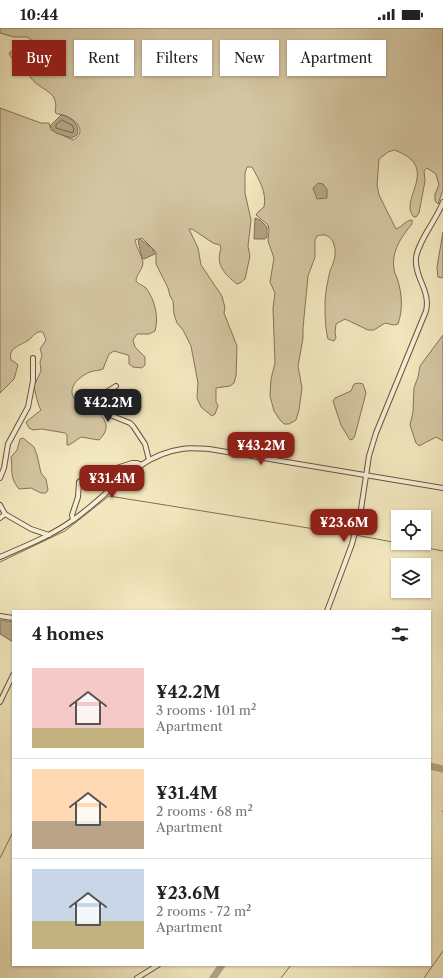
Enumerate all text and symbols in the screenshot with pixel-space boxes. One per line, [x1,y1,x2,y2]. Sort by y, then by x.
text: 10:44 [20,5,58,24]
chip: Buy [12,40,66,76]
chip: Rent [74,40,134,76]
chip: Filters [142,40,212,76]
chip: New [220,40,279,76]
chip: Apartment [287,40,386,76]
pin: ¥42.2M [75,389,141,423]
text: ¥42.2M [83,394,133,410]
pin: ¥43.2M [228,432,294,466]
text: ¥43.2M [236,437,286,453]
pin: ¥31.4M [79,465,145,499]
text: ¥31.4M [88,470,136,486]
pin: ¥23.6M [311,509,377,543]
map controls [391,510,431,598]
button: locate [391,510,431,550]
text: ¥23.6M [319,514,369,530]
button: layers [391,558,431,598]
icon: filters [389,623,411,645]
text: 4 homes [32,624,104,644]
text: ¥42.2M [156,682,221,702]
icon: home [64,684,112,732]
text: 3 rooms · 101 m² [156,702,256,718]
text: Apartment [156,718,223,734]
text: ¥31.4M [156,783,218,803]
icon: home [64,785,112,833]
text: 2 rooms · 68 m² [156,803,253,819]
text: Apartment [156,819,223,835]
text: ¥23.6M [156,883,220,903]
icon: home [64,885,112,933]
text: 2 rooms · 72 m² [156,903,251,919]
text: Apartment [156,919,223,935]

